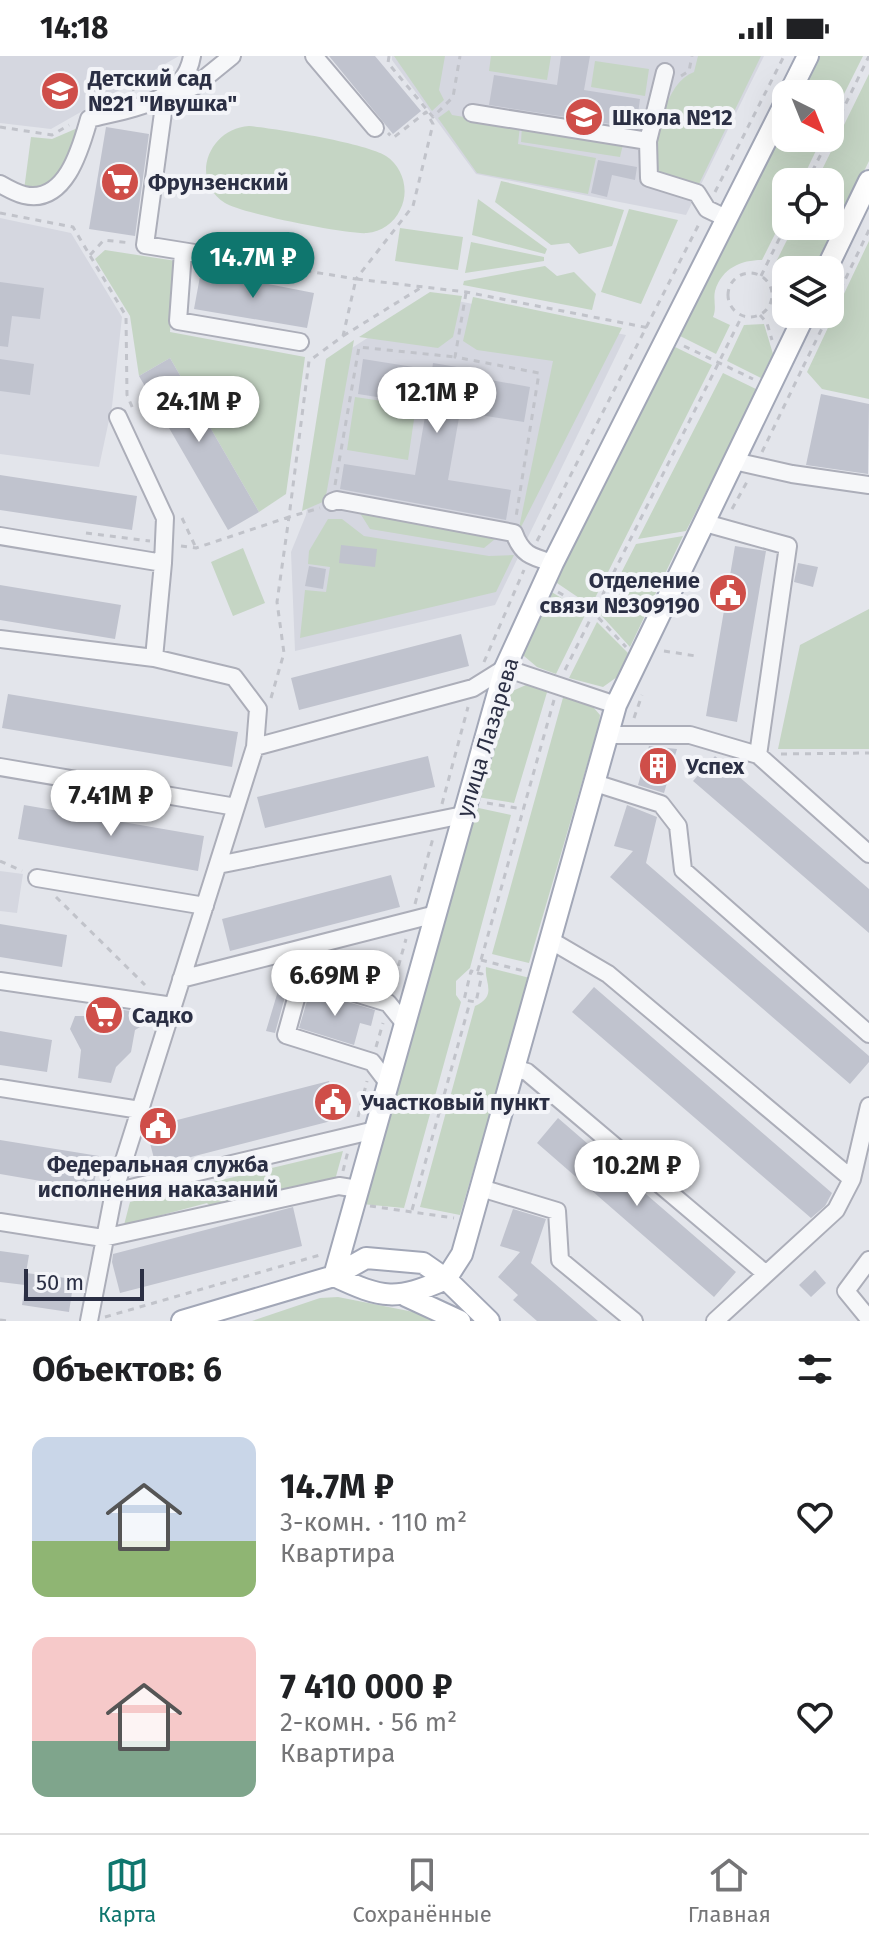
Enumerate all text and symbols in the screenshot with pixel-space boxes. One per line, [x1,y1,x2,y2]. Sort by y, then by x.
text: 14:18 [40,10,108,46]
place label: Детский сад №21 "Ивушка" [87,65,237,117]
school or university icon: Детский сад №21 "Ивушка" [39,70,81,112]
north arrow [772,80,844,152]
map controls [772,80,844,328]
school or university icon: Школа №12 [563,96,605,138]
place label: Школа №12 [612,104,733,131]
supermarket icon: Фрунзенский [99,161,141,203]
button: locate [772,168,844,240]
place label: Фрунзенский [148,169,288,196]
pin: 14.7M ₽ [179,232,327,300]
text: 14.7M ₽ [209,242,297,273]
button: layers [772,256,844,328]
pin: 12.1M ₽ [363,367,511,435]
pin: 24.1M ₽ [125,376,273,444]
text: 12.1M ₽ [395,377,479,408]
text: 24.1M ₽ [156,386,242,417]
place label: Отделение связи №309190 [540,567,700,619]
public building icon: Отделение связи №309190 [707,572,749,614]
street label: улица Лазарева [450,654,525,820]
building icon: Успех [637,745,679,787]
place label: Успех [685,753,745,780]
pin: 7.41M ₽ [37,770,185,838]
text: 7.41M ₽ [69,780,153,811]
pin: 6.69M ₽ [261,950,409,1018]
text: 6.69M ₽ [289,960,381,991]
supermarket icon: Садко [83,994,125,1036]
place label: Садко [132,1002,193,1029]
public building icon: Участковый пункт [312,1081,354,1123]
place label: Участковый пункт [360,1089,550,1116]
public building icon: Федеральная служба исполнения наказаний [137,1105,179,1147]
pin: 10.2M ₽ [563,1140,711,1208]
text: 10.2M ₽ [592,1150,682,1181]
place label: Федеральная служба исполнения наказаний [38,1151,278,1203]
scale bar [24,1265,144,1301]
text: 50 m [36,1269,84,1296]
icon: filters [793,1347,837,1391]
text: Объектов: 6 [32,1349,222,1390]
text: 14.7M ₽ [280,1466,394,1507]
icon: home [96,1469,192,1565]
icon: heart [793,1495,837,1539]
text: 3-комн. · 110 m² [280,1507,467,1538]
text: Квартира [280,1538,395,1569]
text: 7 410 000 ₽ [280,1666,452,1707]
icon: home [96,1669,192,1765]
icon: heart [793,1695,837,1739]
text: 2-комн. · 56 m² [280,1707,457,1738]
text: Квартира [280,1738,395,1769]
tab: Карта [98,1853,156,1928]
tab: Сохранённые [352,1853,492,1928]
tab: Главная [688,1853,771,1928]

